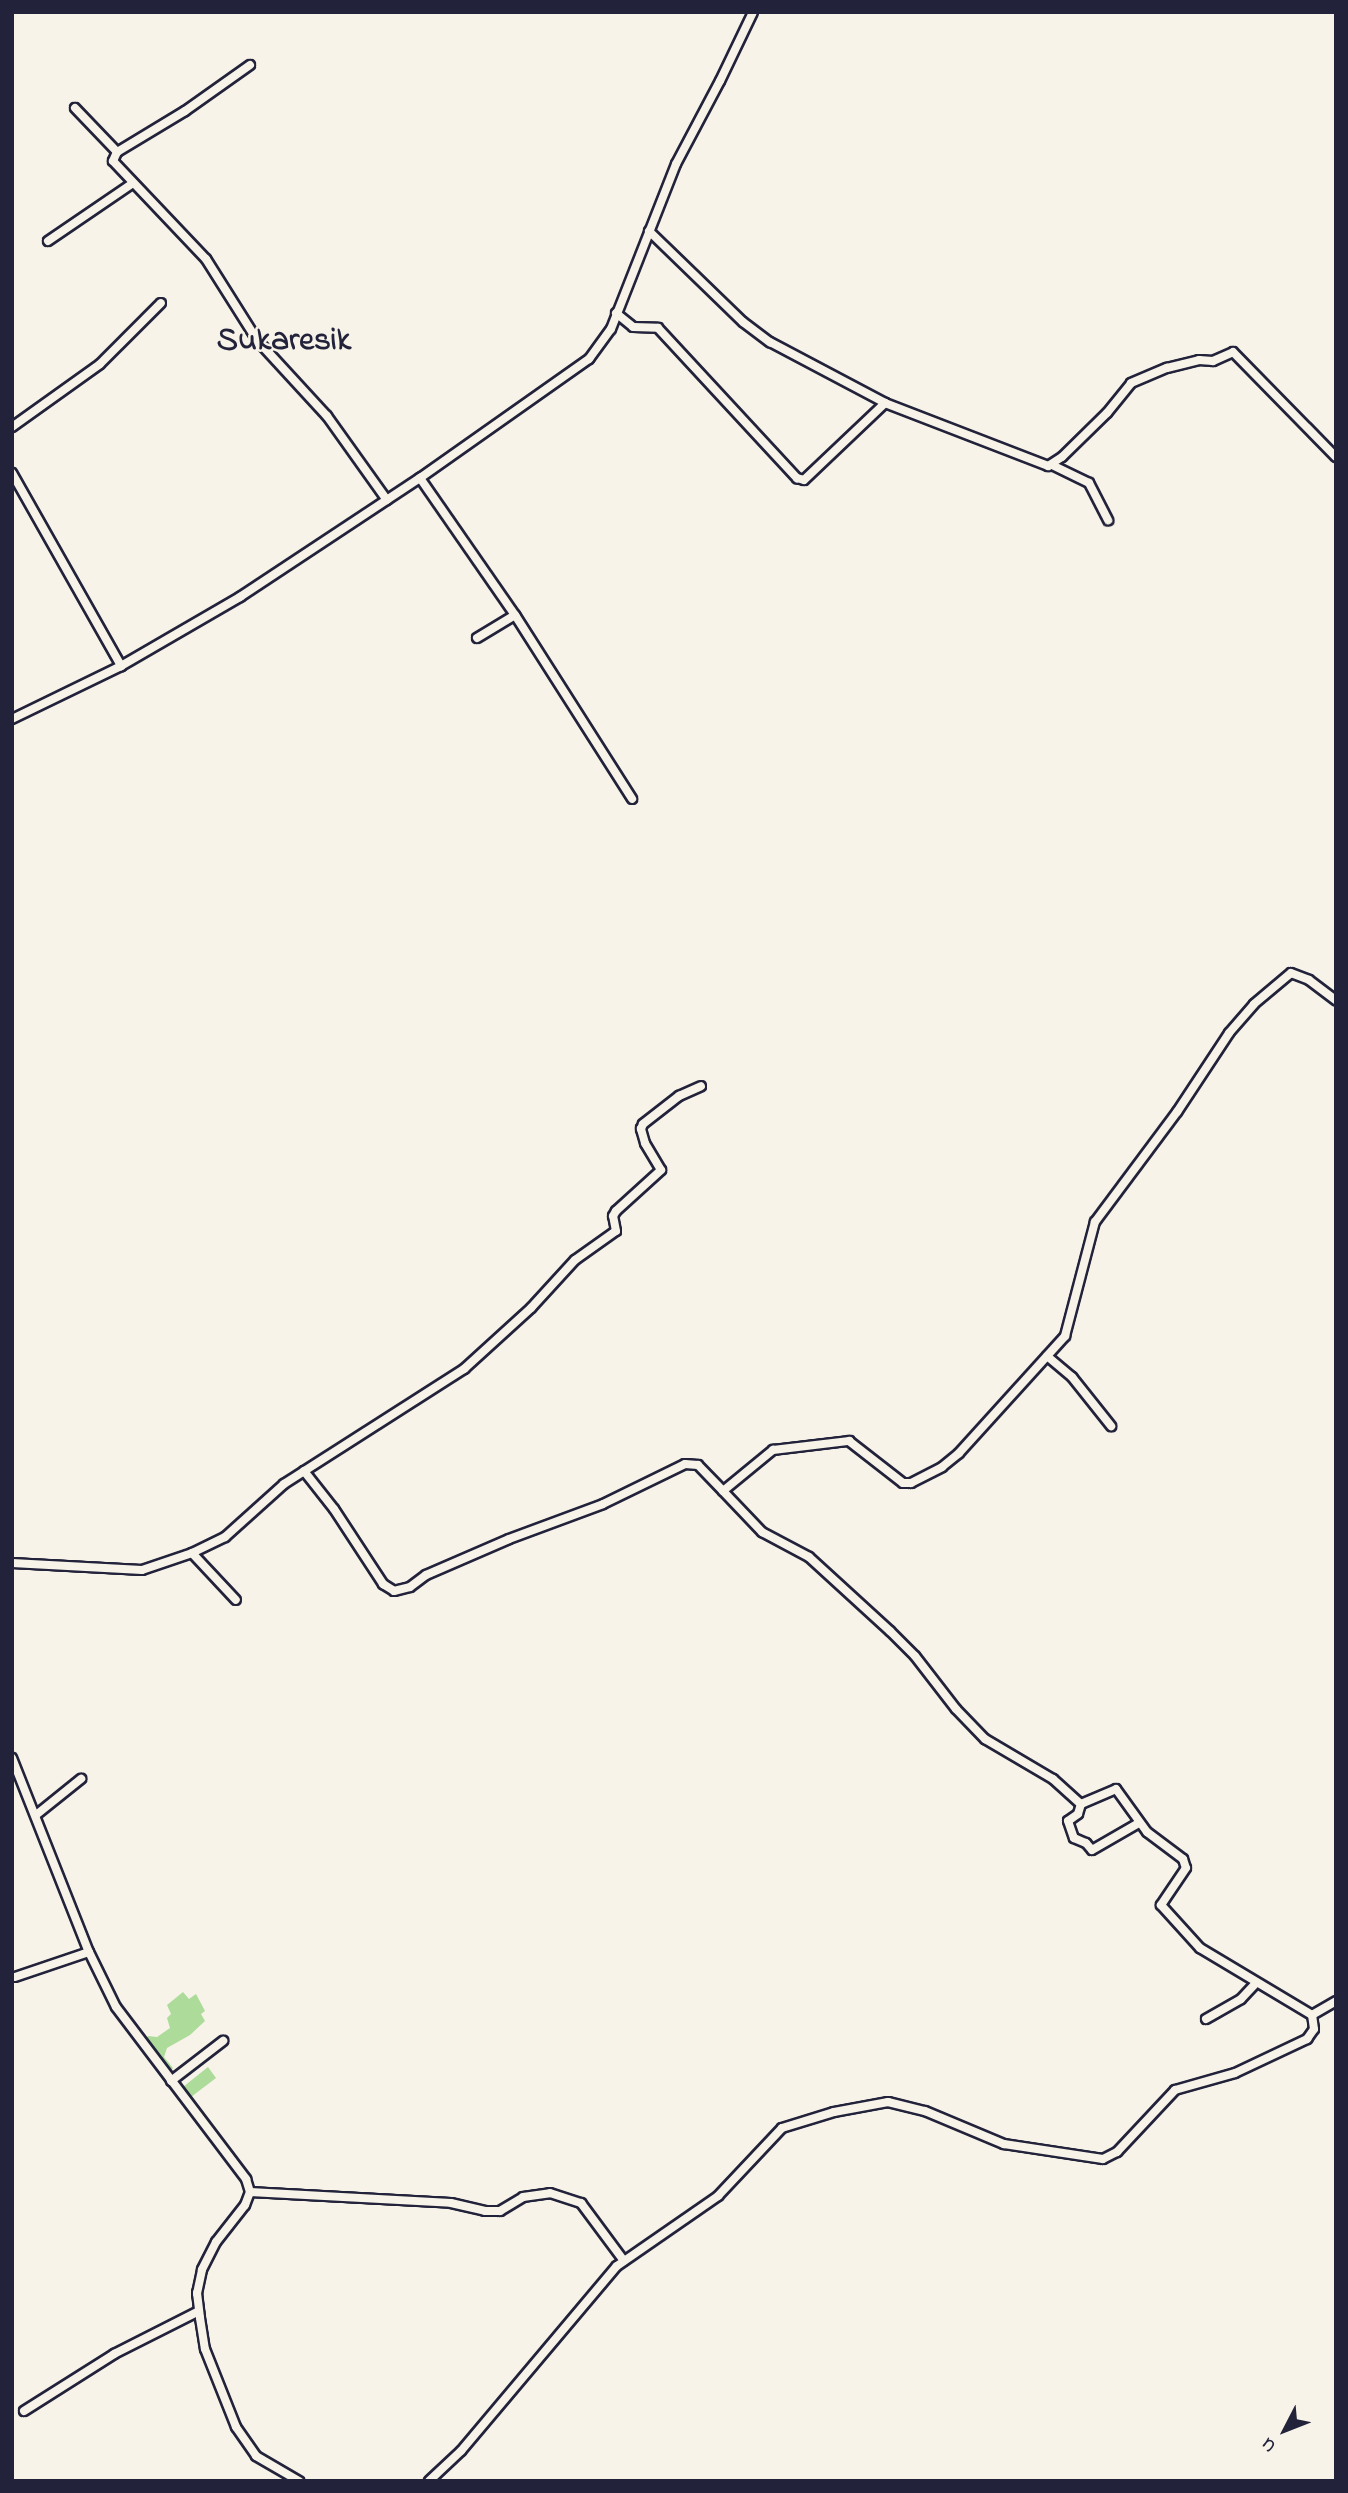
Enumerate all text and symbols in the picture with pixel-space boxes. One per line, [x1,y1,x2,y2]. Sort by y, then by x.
district label: Sukaresik [217,322,351,362]
north arrow [1250,2395,1320,2465]
text: U [1255,2431,1283,2458]

